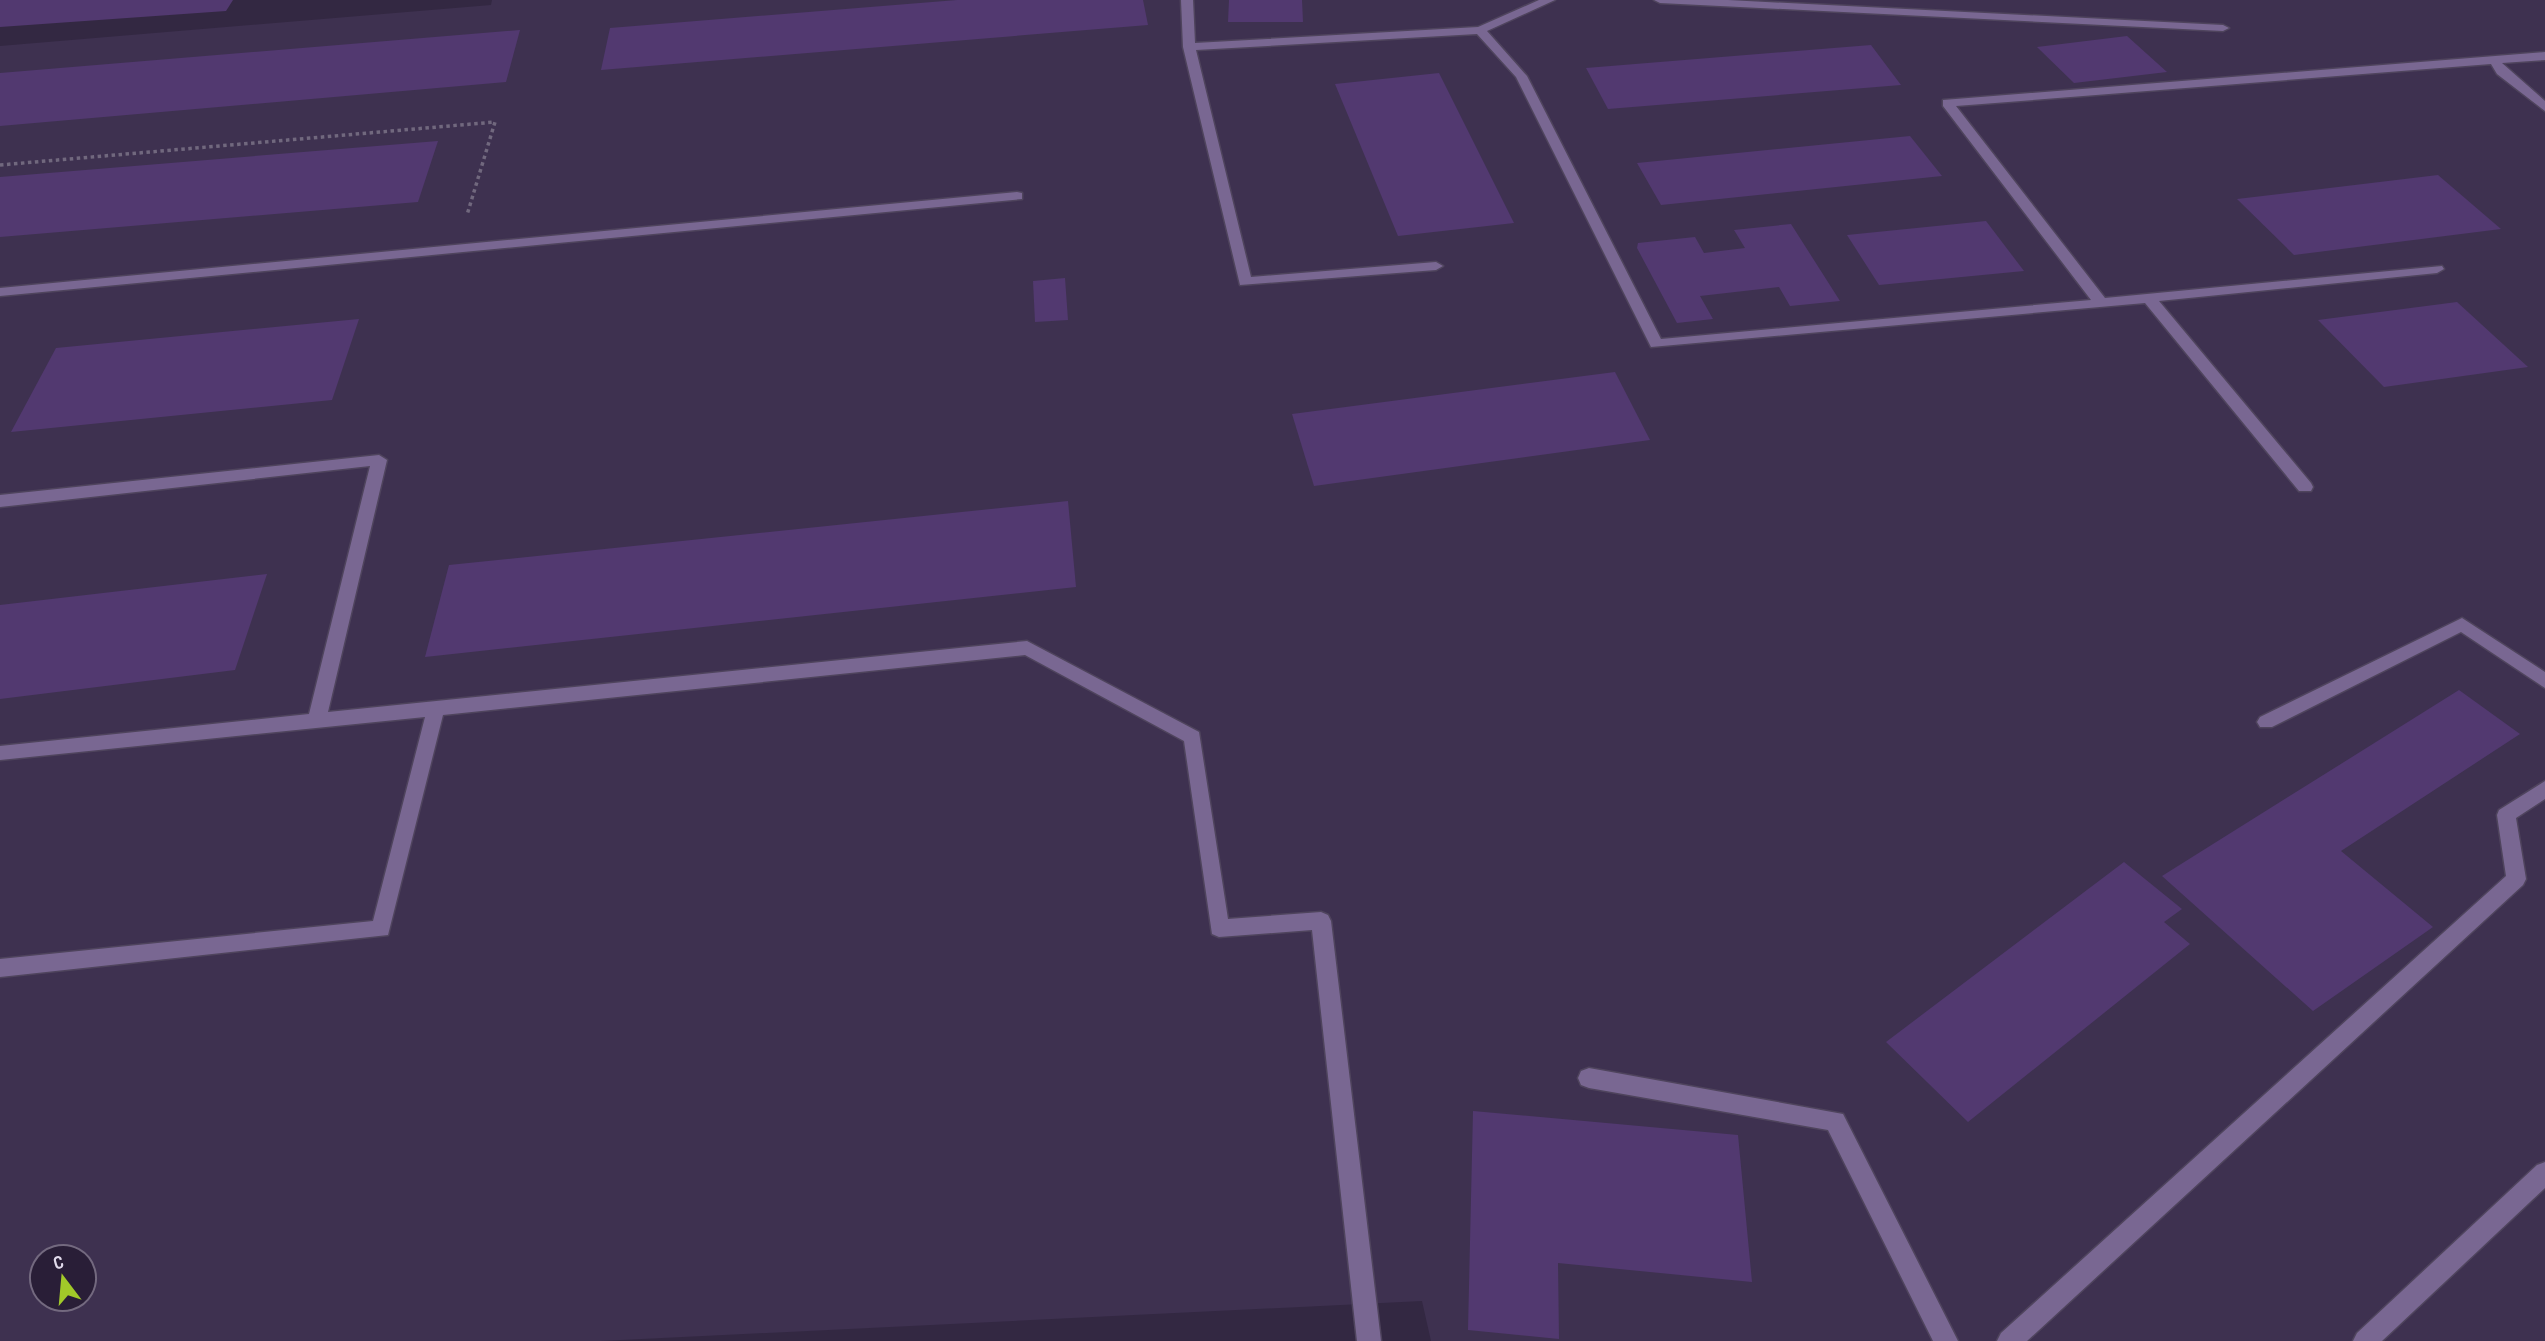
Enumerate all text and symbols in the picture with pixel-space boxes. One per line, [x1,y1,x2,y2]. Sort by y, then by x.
north arrow [28,1243,98,1313]
text: С [51,1251,67,1275]

